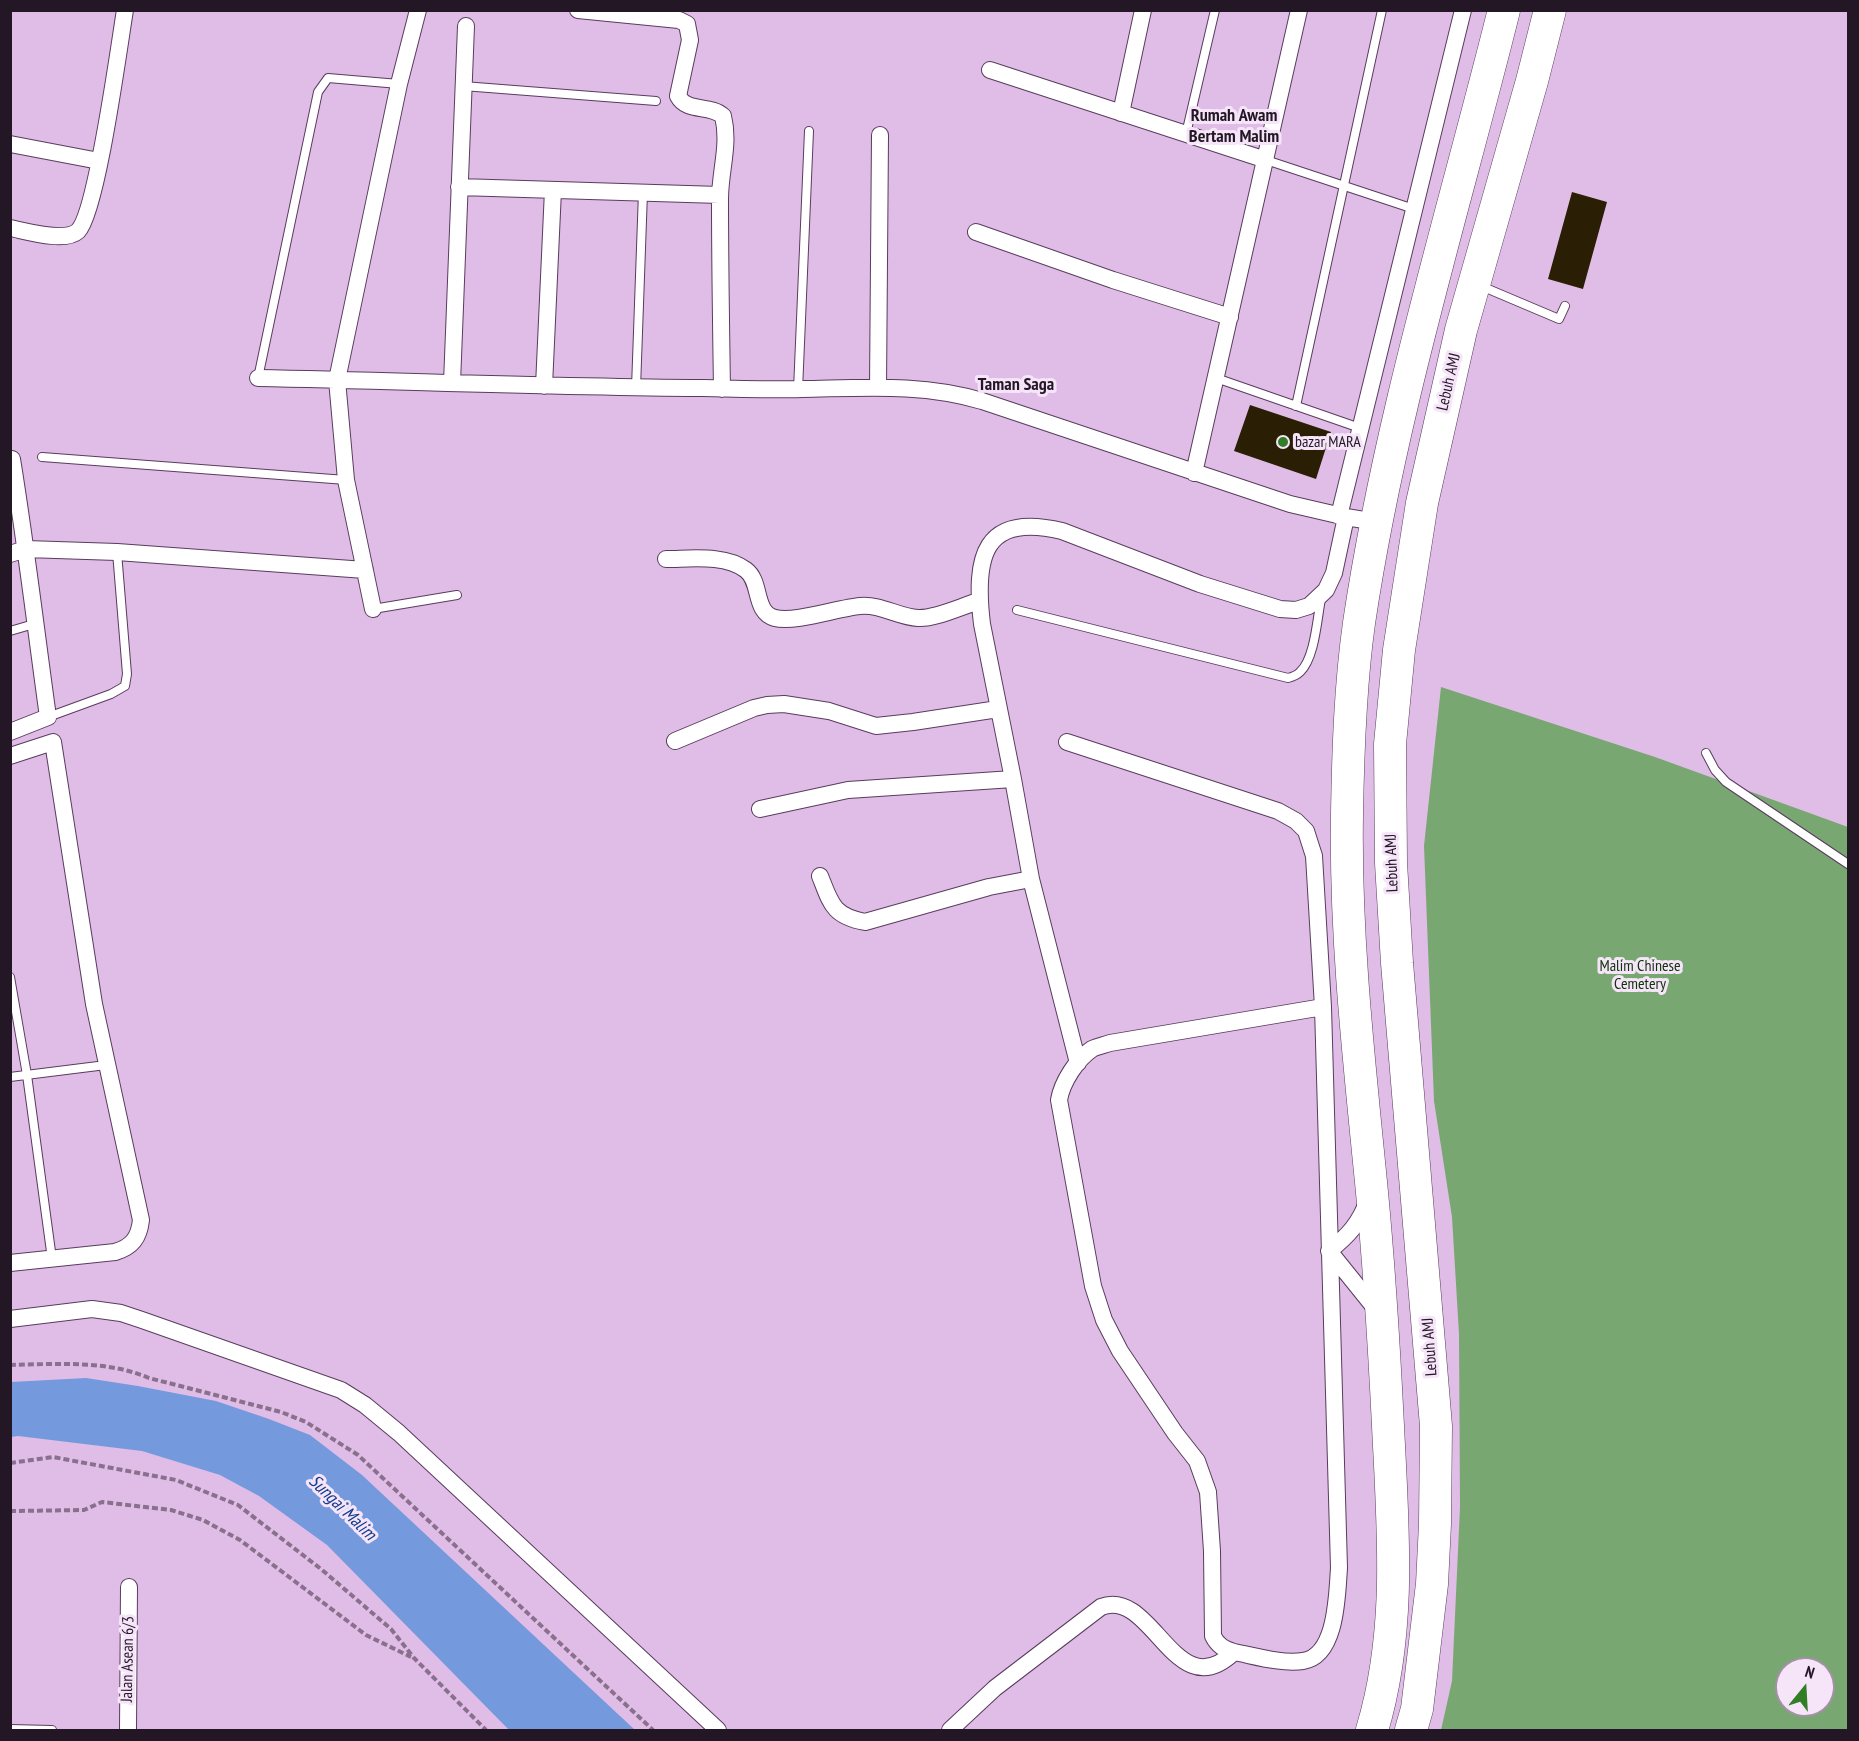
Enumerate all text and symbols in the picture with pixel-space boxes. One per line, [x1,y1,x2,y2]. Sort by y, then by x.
district label: Rumah Awam Bertam Malim [1189,105,1279,148]
street label: Lebuh AMJ [1433,351,1465,413]
district label: Taman Saga [978,374,1054,396]
place label: bazar MARA [1295,432,1361,452]
marker: bazar MARA [1276,435,1290,449]
street label: Lebuh AMJ [1381,833,1403,893]
park label: Malim Chinese Cemetery [1599,956,1681,994]
street label: Lebuh AMJ [1418,1317,1442,1377]
water label: Sungai Malim [304,1471,380,1545]
street label: Jalan Asean 6/3 [118,1616,138,1702]
north arrow [1775,1657,1835,1717]
text: N [1803,1661,1817,1683]

